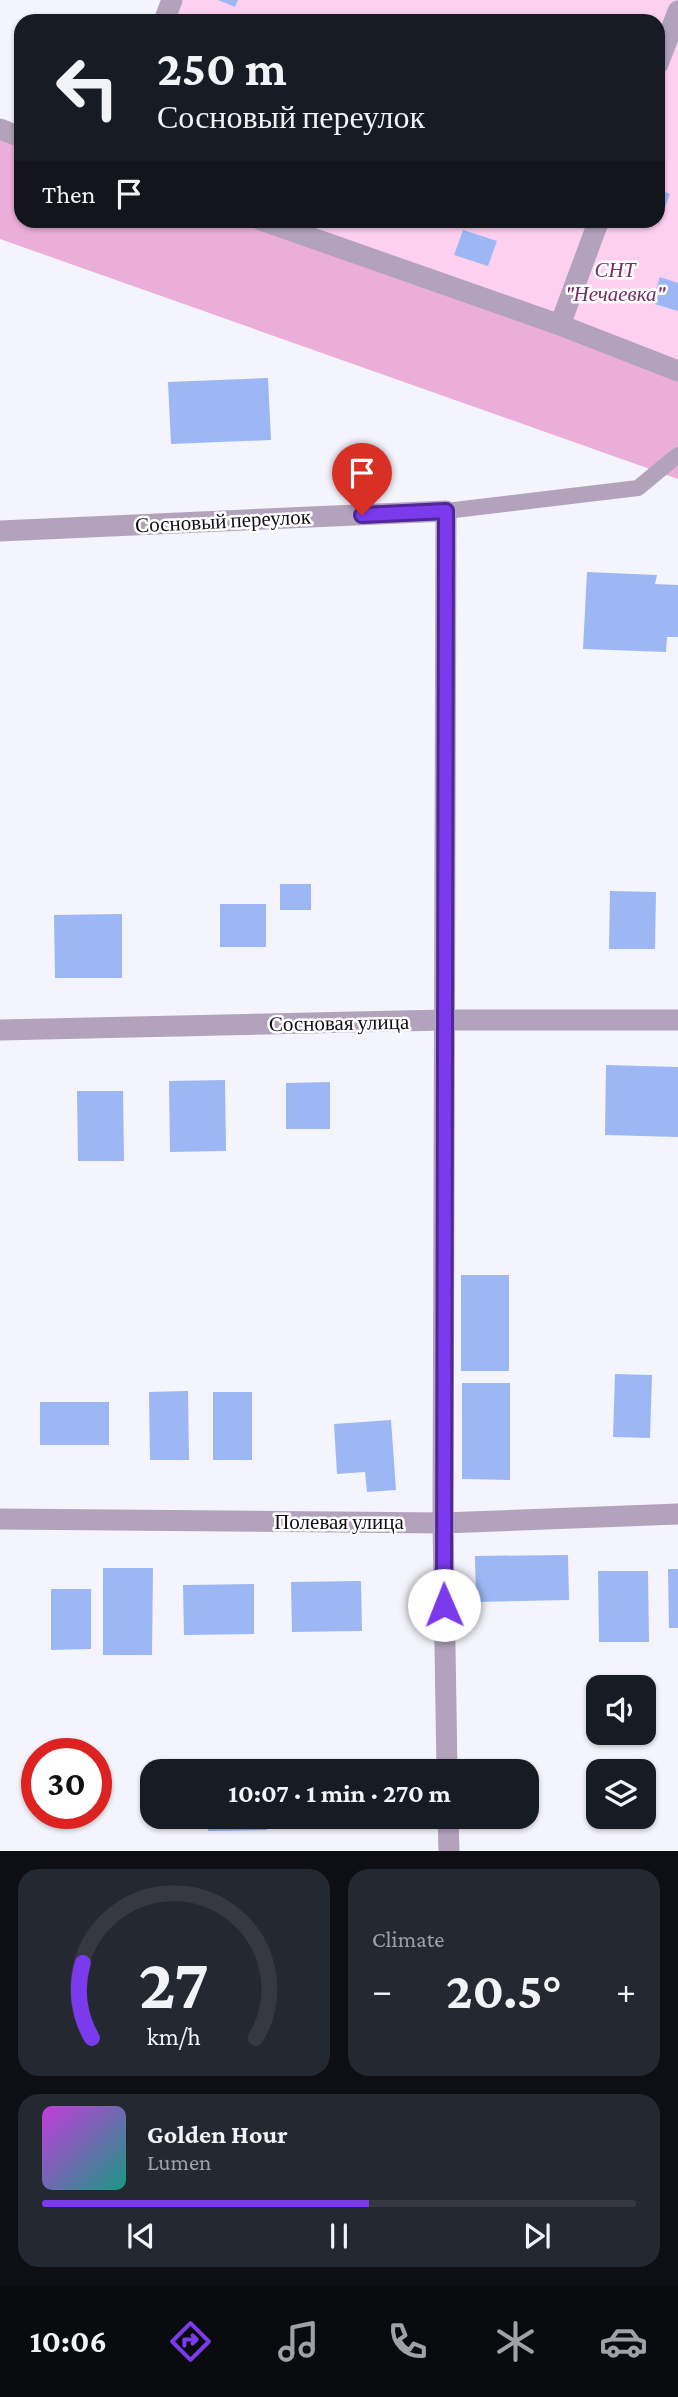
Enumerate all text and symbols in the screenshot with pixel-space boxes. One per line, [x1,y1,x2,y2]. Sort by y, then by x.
text: 250 m [157,41,287,96]
icon: left [42,42,133,133]
text: Сосновый переулок [157,99,425,135]
icon: arrive [110,175,148,213]
text: Then [42,180,96,209]
park label: СНТ "Нечаевка" [565,258,666,306]
pin [332,443,392,515]
icon: arrive [343,454,381,492]
street label: Сосновый переулок [135,504,312,538]
street label: Сосновая улица [269,1010,410,1036]
street label: Полевая улица [274,1510,404,1534]
position arrow [407,1568,481,1642]
map controls [586,1675,656,1829]
button: sound [586,1675,656,1745]
speed limit sign: 30 [21,1738,112,1829]
button: layers [586,1759,656,1829]
text: 10:07 · 1 min · 270 m [228,1779,451,1808]
text: Climate [372,1926,444,1952]
text: 27 [139,1944,209,2025]
text: 20.5° [446,1961,562,2019]
text: − [372,1969,392,2011]
text: + [616,1969,636,2011]
text: km/h [147,2023,201,2050]
text: Golden Hour [147,2120,288,2149]
text: Lumen [147,2149,211,2175]
icon: previous [122,2217,160,2255]
icon: pause [320,2217,358,2255]
icon: next [518,2217,556,2255]
icon: directions [166,2317,215,2366]
icon: music [274,2317,323,2366]
icon: phone [383,2317,432,2366]
icon: climate [491,2317,540,2366]
icon: car [599,2317,648,2366]
text: 10:06 [30,2323,107,2359]

